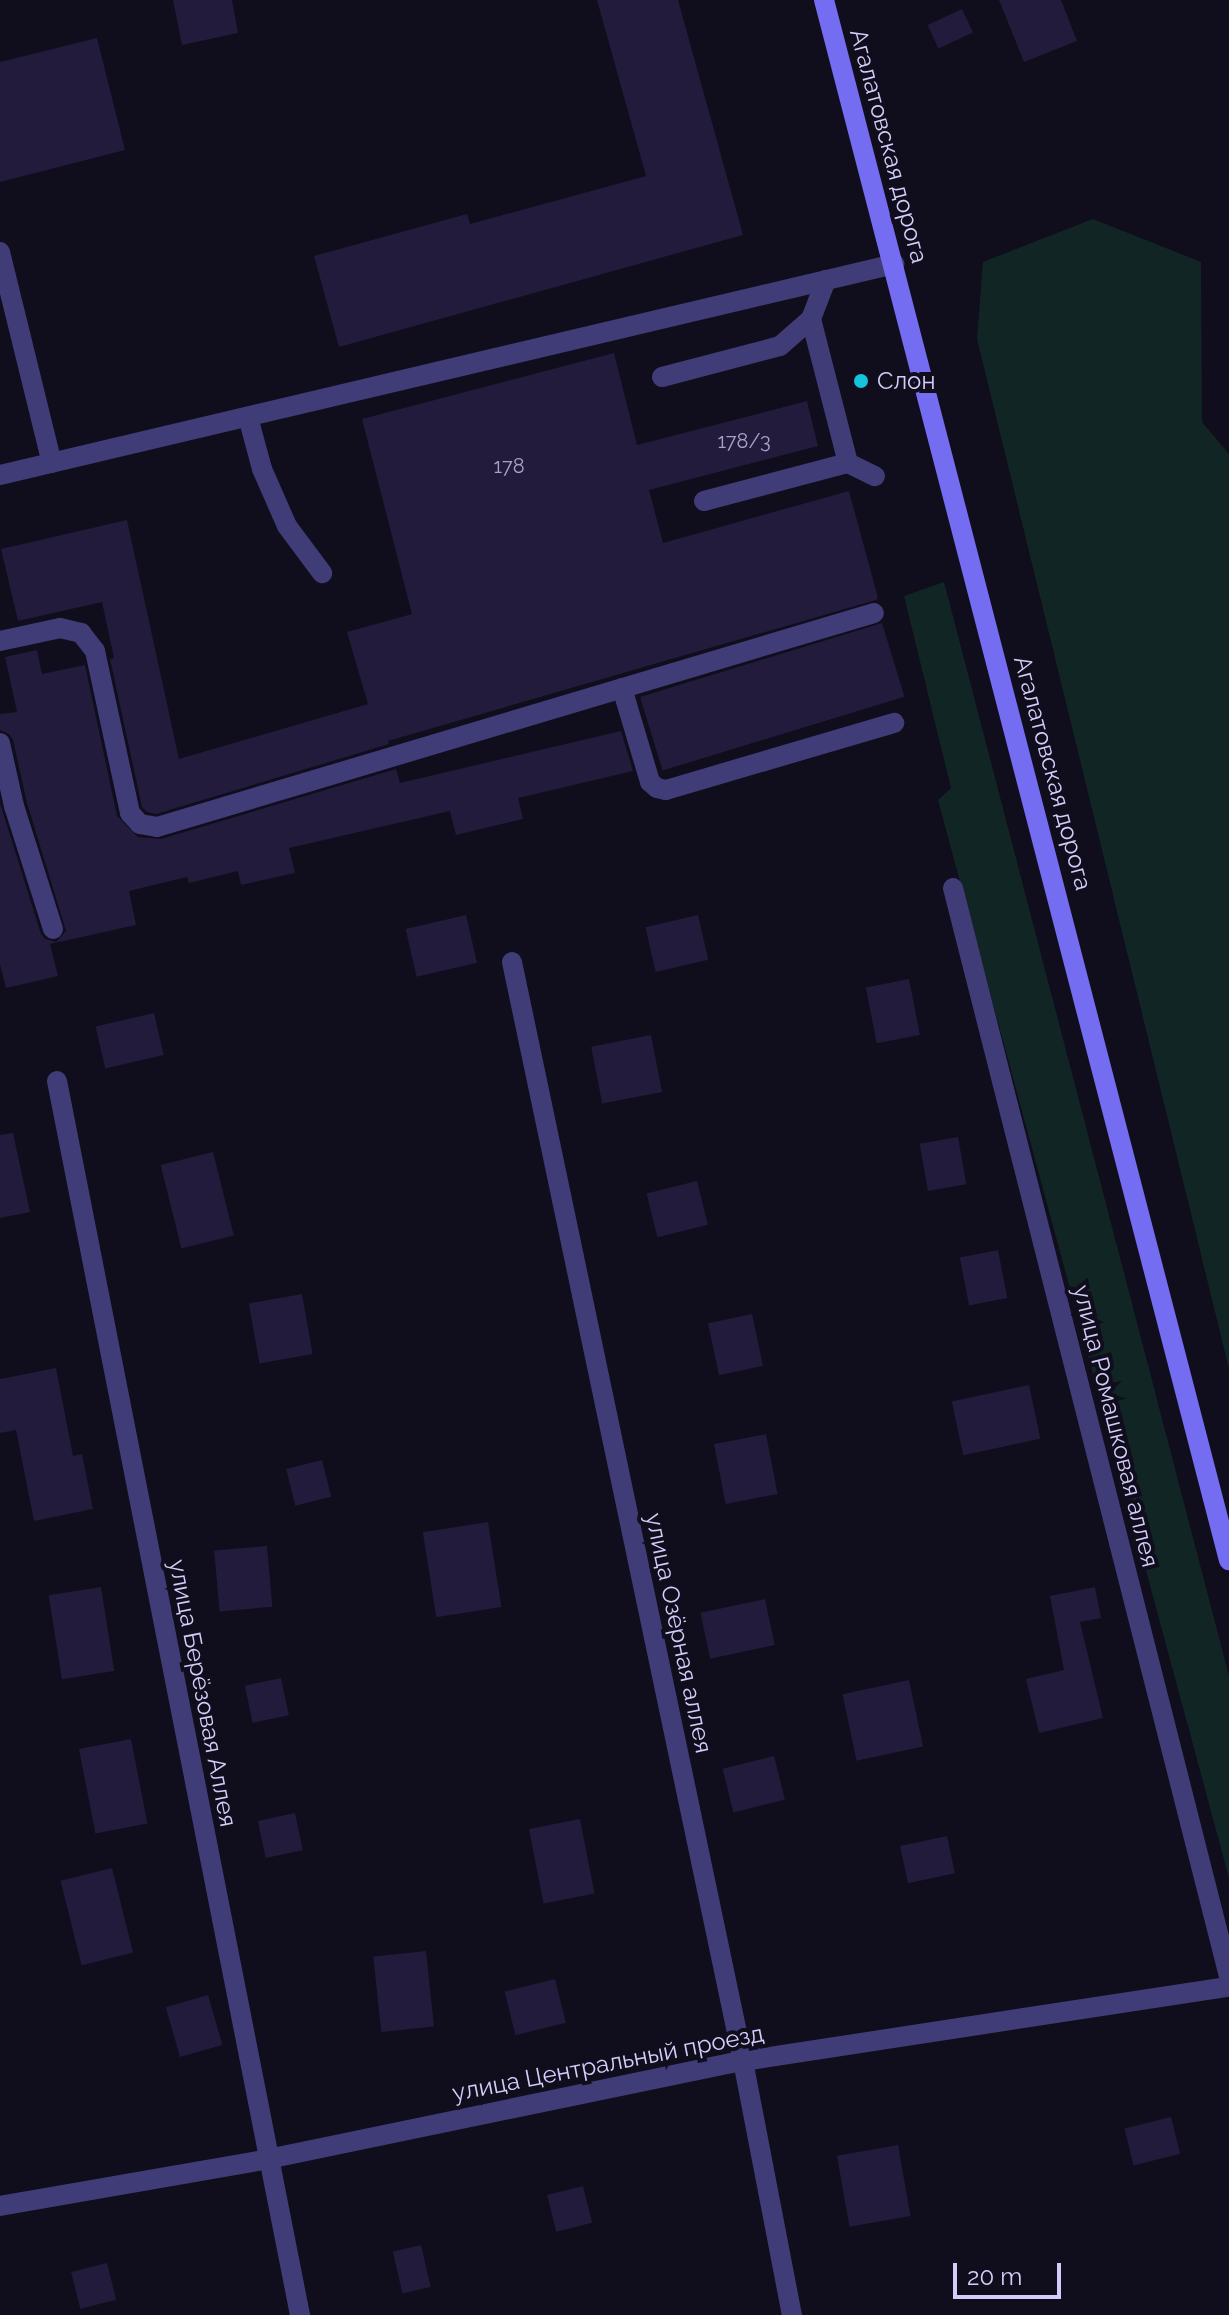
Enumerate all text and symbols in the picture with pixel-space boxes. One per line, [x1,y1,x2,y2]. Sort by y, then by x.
street label: Агалатовская дорога [844,26,934,266]
place label: Слон [877,367,935,395]
marker: Слон [852,372,870,390]
house number: 178/3 [717,429,771,453]
house number: 178 [493,454,525,478]
street label: Агалатовская дорога [1008,653,1098,893]
street label: улица Ромашковая аллея [1067,1282,1165,1570]
street label: улица Озёрная аллея [639,1510,719,1756]
street label: улица Берёзовая Аллея [163,1557,243,1829]
street label: улица Центральный проезд [450,2019,766,2107]
scale bar [957,2247,1065,2297]
text: 20 m [967,2262,1022,2291]

